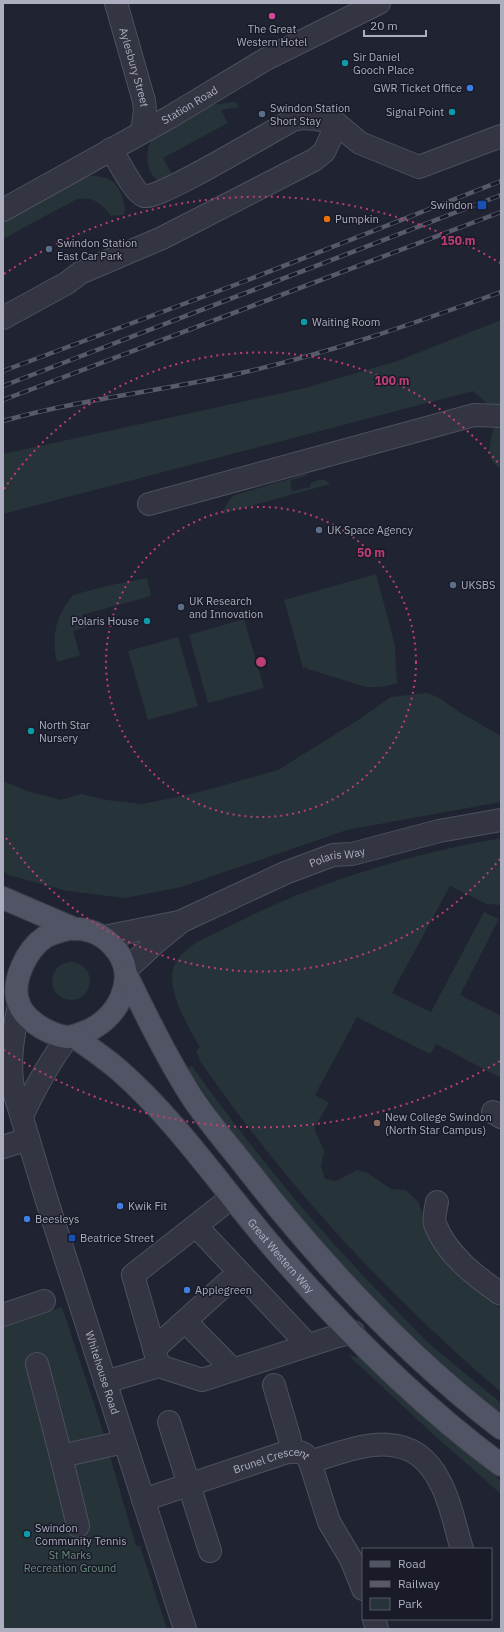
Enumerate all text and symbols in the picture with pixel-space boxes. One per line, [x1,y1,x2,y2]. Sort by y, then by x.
marker: The Great Western Hotel [267,11,277,21]
scale bar [364,12,426,38]
text: 20 m [370,18,398,33]
place label: The Great Western Hotel [237,22,307,49]
street label: Aylesbury Street [116,26,152,108]
place label: Sir Daniel Gooch Place [353,50,414,77]
marker: Sir Daniel Gooch Place [340,58,350,68]
place label: GWR Ticket Office [373,81,462,95]
street label: Station Road [159,83,220,127]
marker: GWR Ticket Office [465,83,475,93]
place label: Swindon Station Short Stay [270,101,350,128]
place label: Signal Point [386,105,444,119]
marker: Signal Point [447,107,457,117]
marker: Swindon Station Short Stay [257,109,267,119]
place label: Swindon [430,198,473,212]
marker: Swindon [476,199,488,211]
place label: Pumpkin [335,212,379,226]
marker: Pumpkin [322,214,332,224]
text: 150 m [440,233,476,248]
place label: Swindon Station East Car Park [57,236,137,263]
marker: Swindon Station East Car Park [44,244,54,254]
place label: Waiting Room [312,315,380,329]
marker: Waiting Room [299,317,309,327]
text: 100 m [374,373,410,388]
place label: UK Space Agency [327,523,413,537]
marker: UK Space Agency [314,525,324,535]
text: 50 m [357,545,385,560]
place label: UKSBS [461,578,495,592]
marker: UKSBS [448,580,458,590]
place label: UK Research and Innovation [189,594,263,621]
marker: UK Research and Innovation [176,602,186,612]
place label: Polaris House [71,614,139,628]
marker: Polaris House [142,616,152,626]
centre of rings [254,655,268,669]
place label: North Star Nursery [39,718,90,745]
marker: North Star Nursery [26,726,36,736]
street label: Polaris Way [307,844,367,870]
place label: New College Swindon (North Star Campus) [385,1110,492,1137]
marker: New College Swindon (North Star Campus) [372,1118,382,1128]
place label: Kwik Fit [128,1199,167,1213]
marker: Kwik Fit [115,1201,125,1211]
place label: Beesleys [35,1212,79,1226]
marker: Beesleys [22,1214,32,1224]
street label: Great Western Way [245,1216,318,1297]
place label: Beatrice Street [80,1231,154,1245]
marker: Beatrice Street [67,1233,77,1243]
place label: Applegreen [195,1283,252,1297]
marker: Applegreen [182,1285,192,1295]
street label: Whitehouse Road [82,1329,122,1416]
street label: Brunel Crescent [231,1445,313,1476]
place label: Swindon Community Tennis [35,1521,127,1548]
marker: Swindon Community Tennis [22,1529,32,1539]
park label: St Marks Recreation Ground [24,1548,116,1575]
legend [362,1548,492,1620]
text: Road [398,1556,426,1571]
text: Railway [398,1576,440,1591]
text: Park [398,1596,423,1611]

